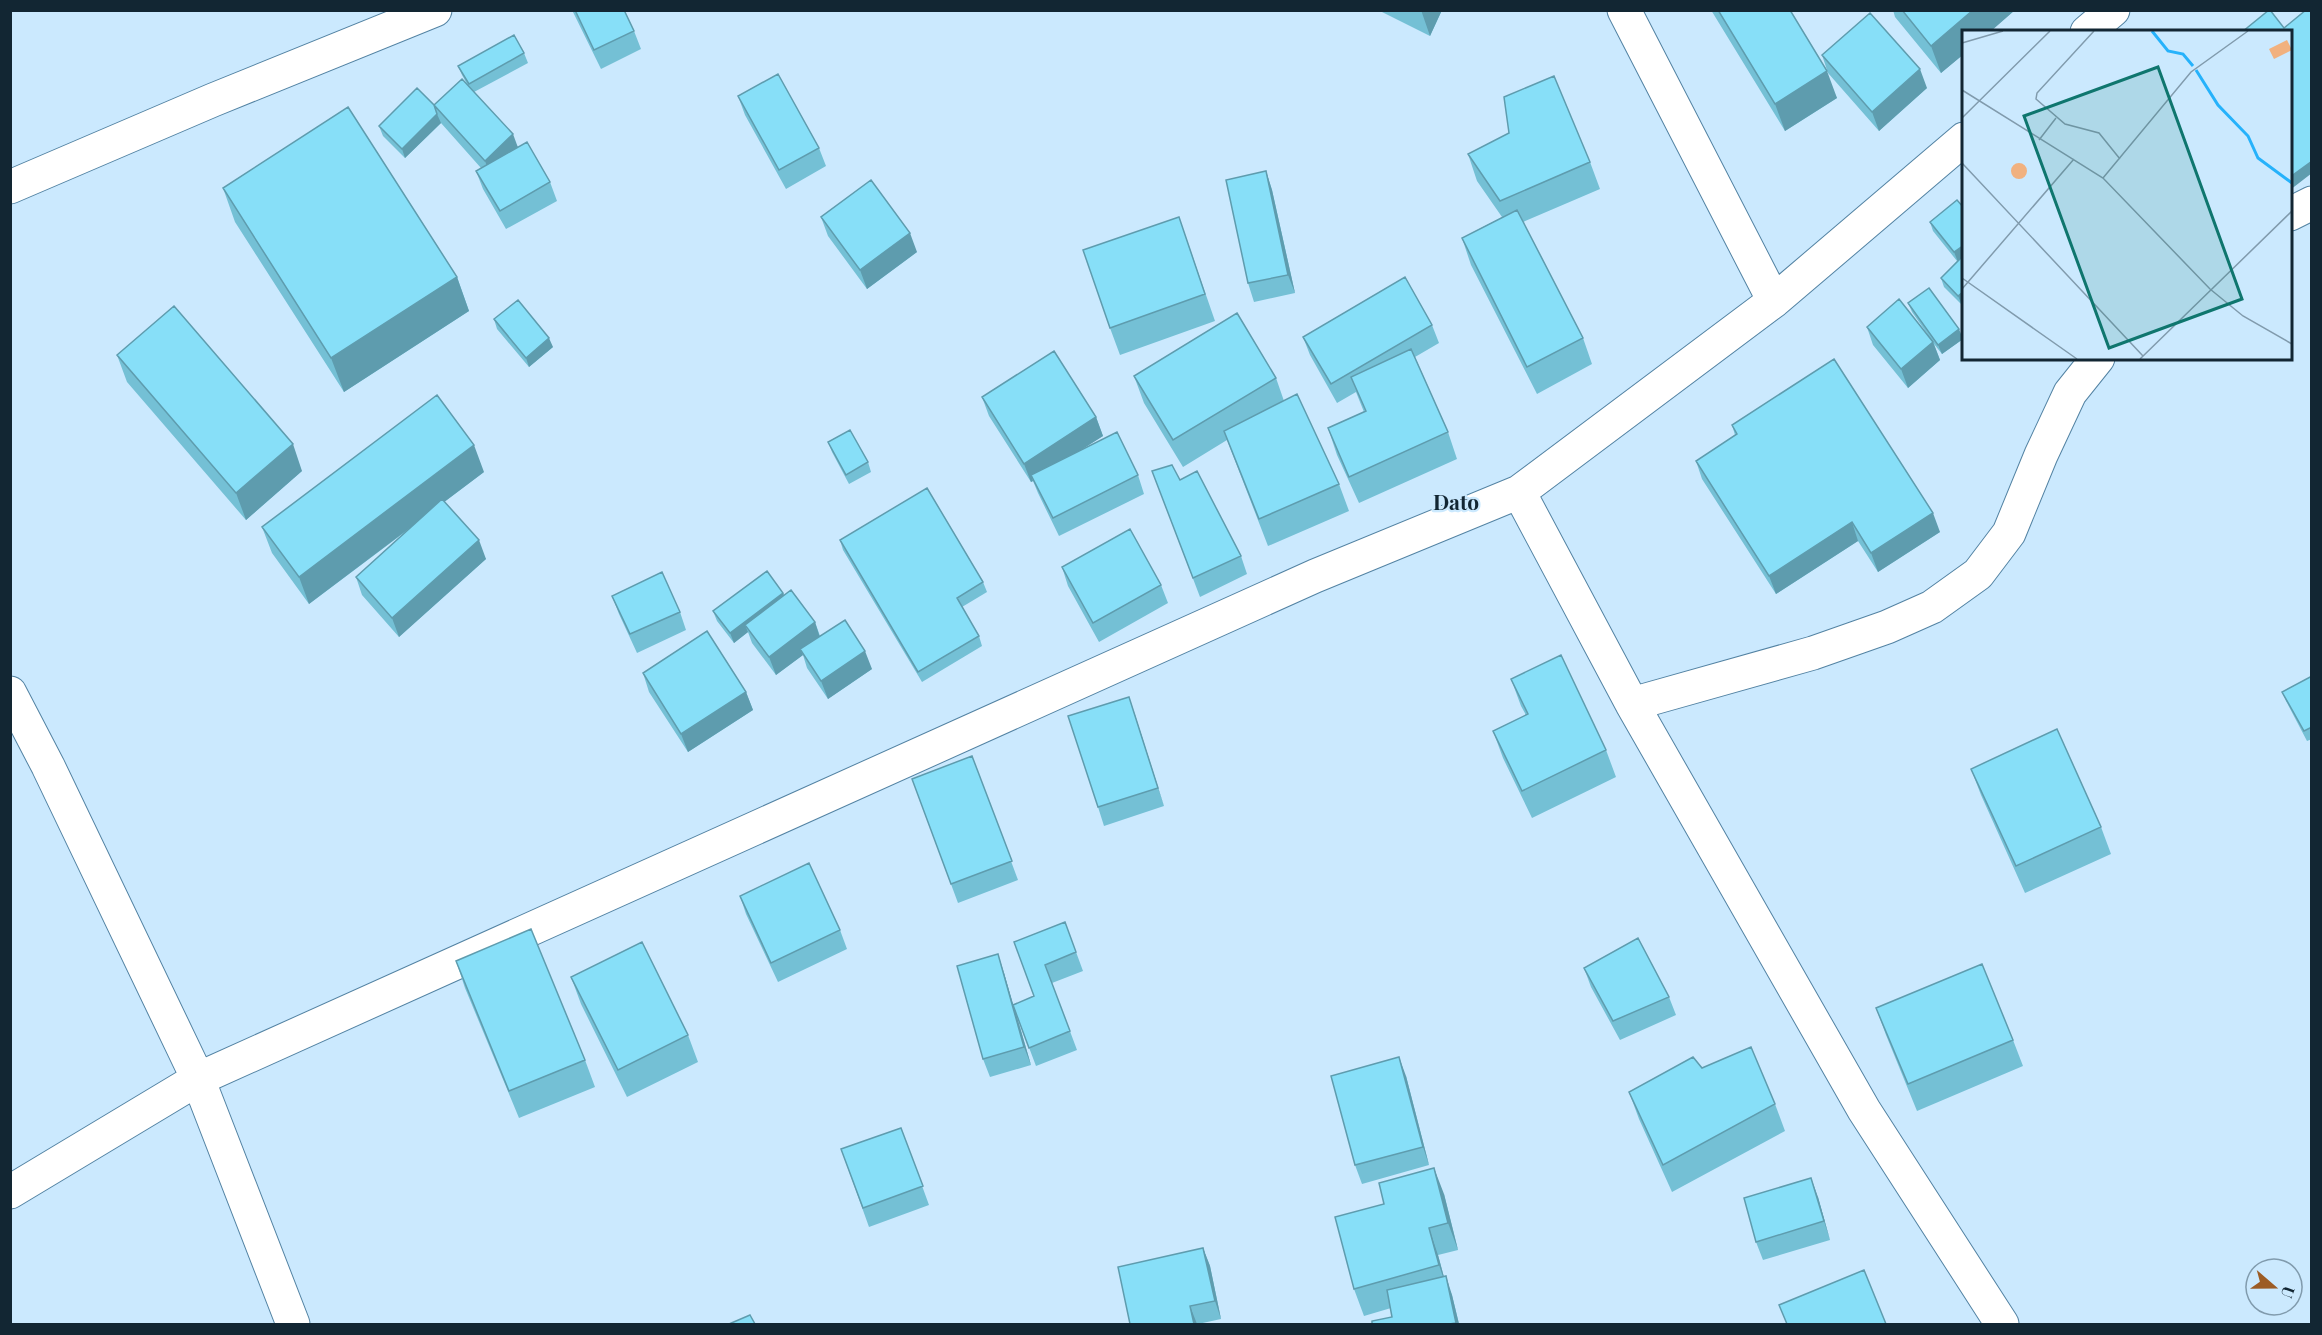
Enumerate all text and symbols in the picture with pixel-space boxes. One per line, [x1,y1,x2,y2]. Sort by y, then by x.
inset map [1962,30,2292,360]
district label: Dato [1433,487,1479,515]
north arrow [2244,1257,2304,1317]
text: U [2277,1284,2300,1301]

